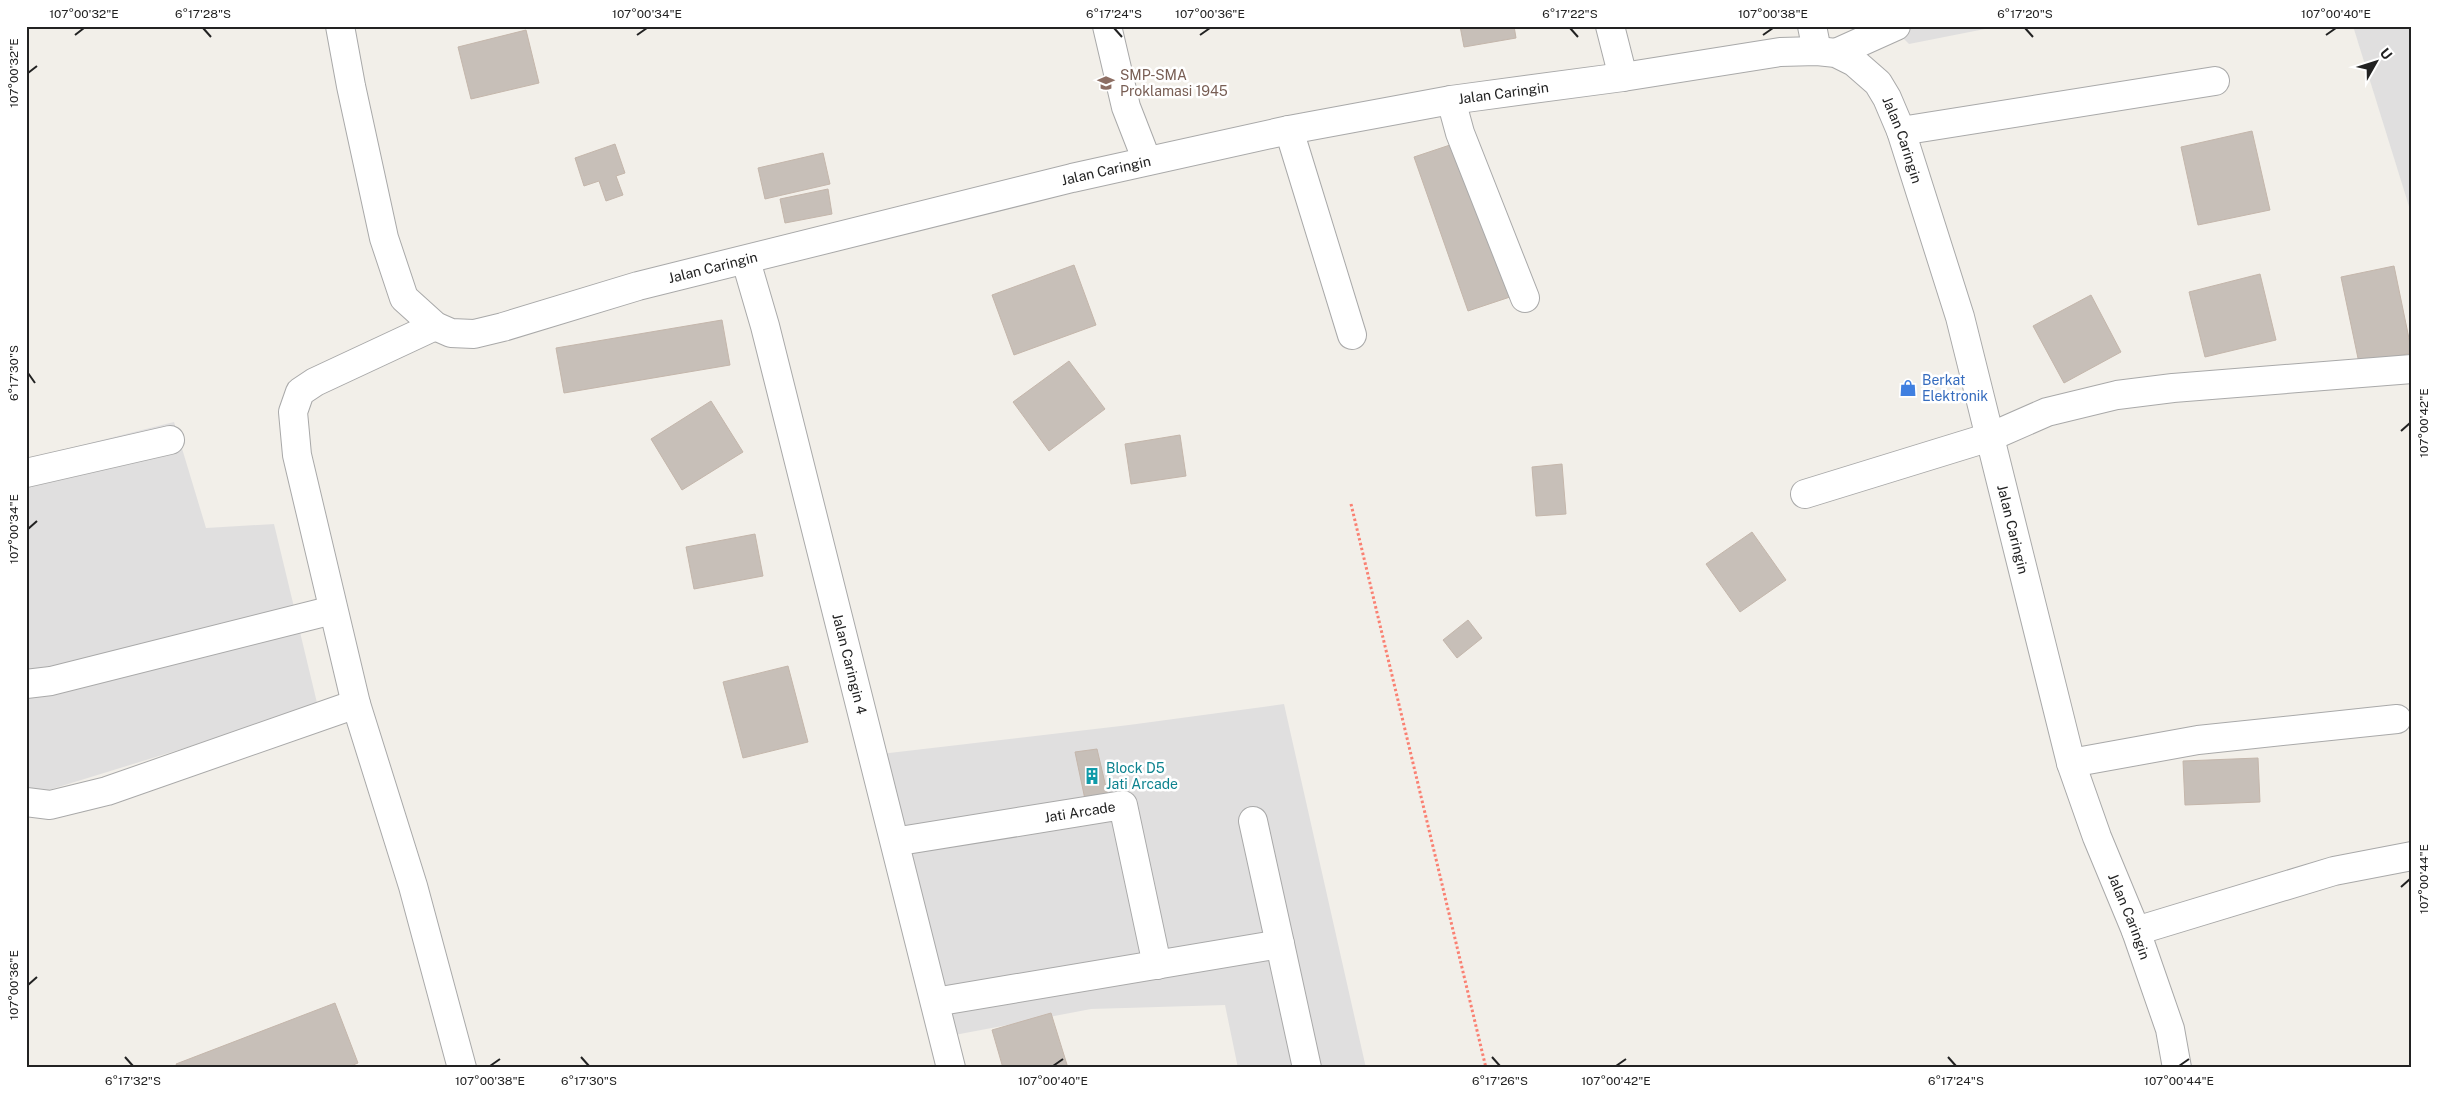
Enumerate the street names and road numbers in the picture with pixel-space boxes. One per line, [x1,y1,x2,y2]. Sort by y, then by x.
street label: Jalan Caringin [1457,79,1550,107]
street label: Jalan Caringin [1879,94,1925,185]
street label: Jalan Caringin [1059,153,1152,188]
street label: Jalan Caringin [666,249,759,286]
street label: Jalan Caringin [1994,483,2032,575]
street label: Jalan Caringin 4 [829,612,870,716]
street label: Jati Arcade [1043,798,1117,826]
street label: Jalan Caringin [2105,871,2153,962]

